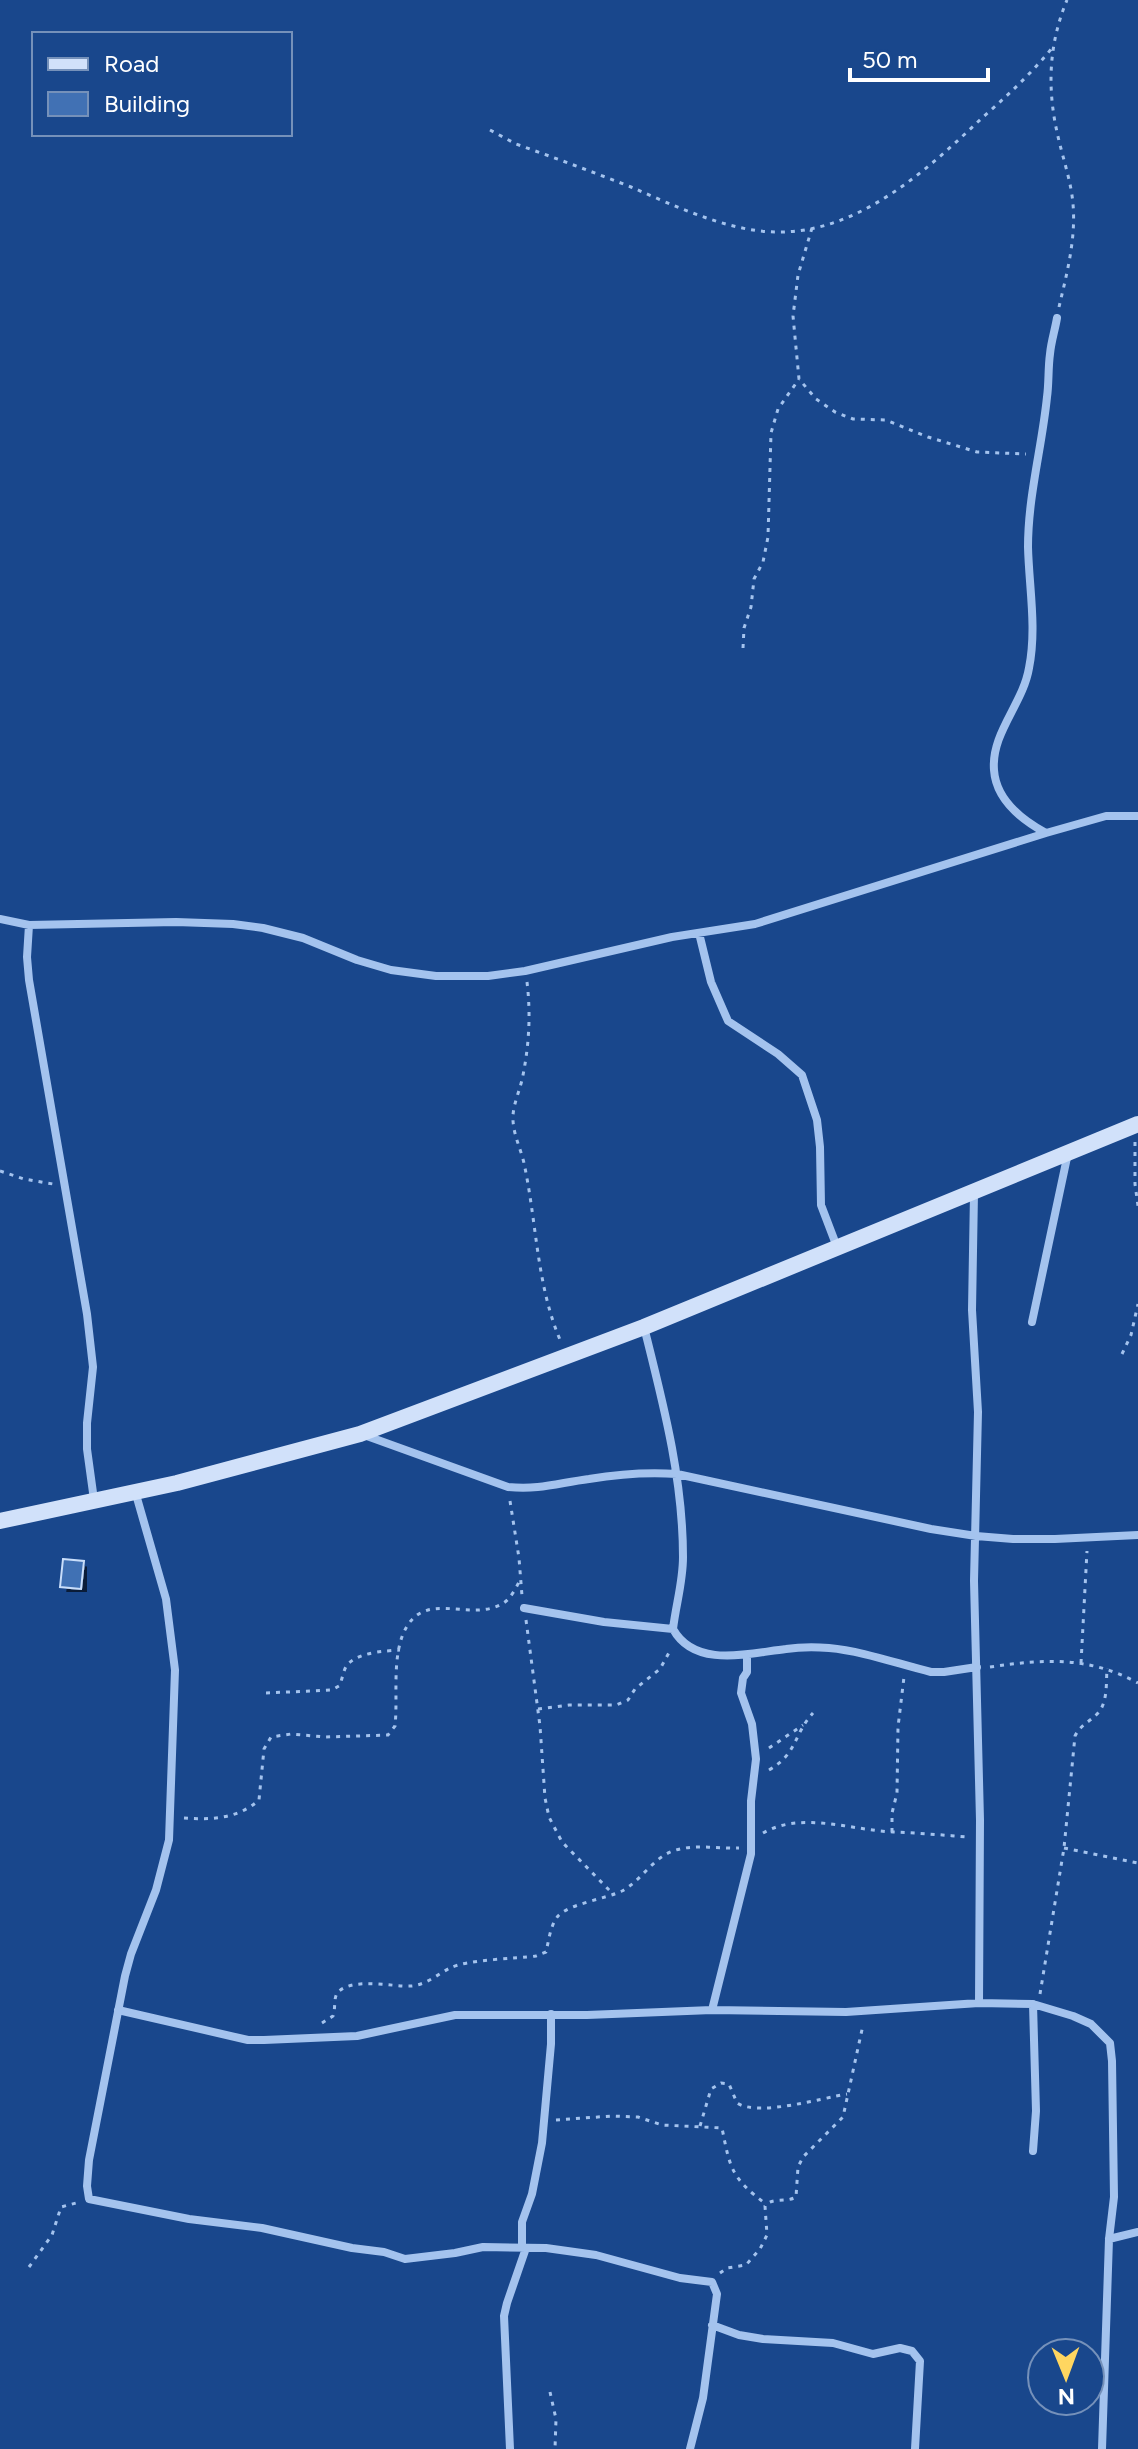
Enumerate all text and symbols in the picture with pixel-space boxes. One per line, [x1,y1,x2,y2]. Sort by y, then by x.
legend [32,32,292,136]
scale bar [850,32,988,82]
text: 50 m [862,45,918,74]
text: Road [104,49,159,78]
text: Building [104,89,190,118]
north arrow [1026,2337,1106,2417]
text: N [1058,2383,1075,2410]

